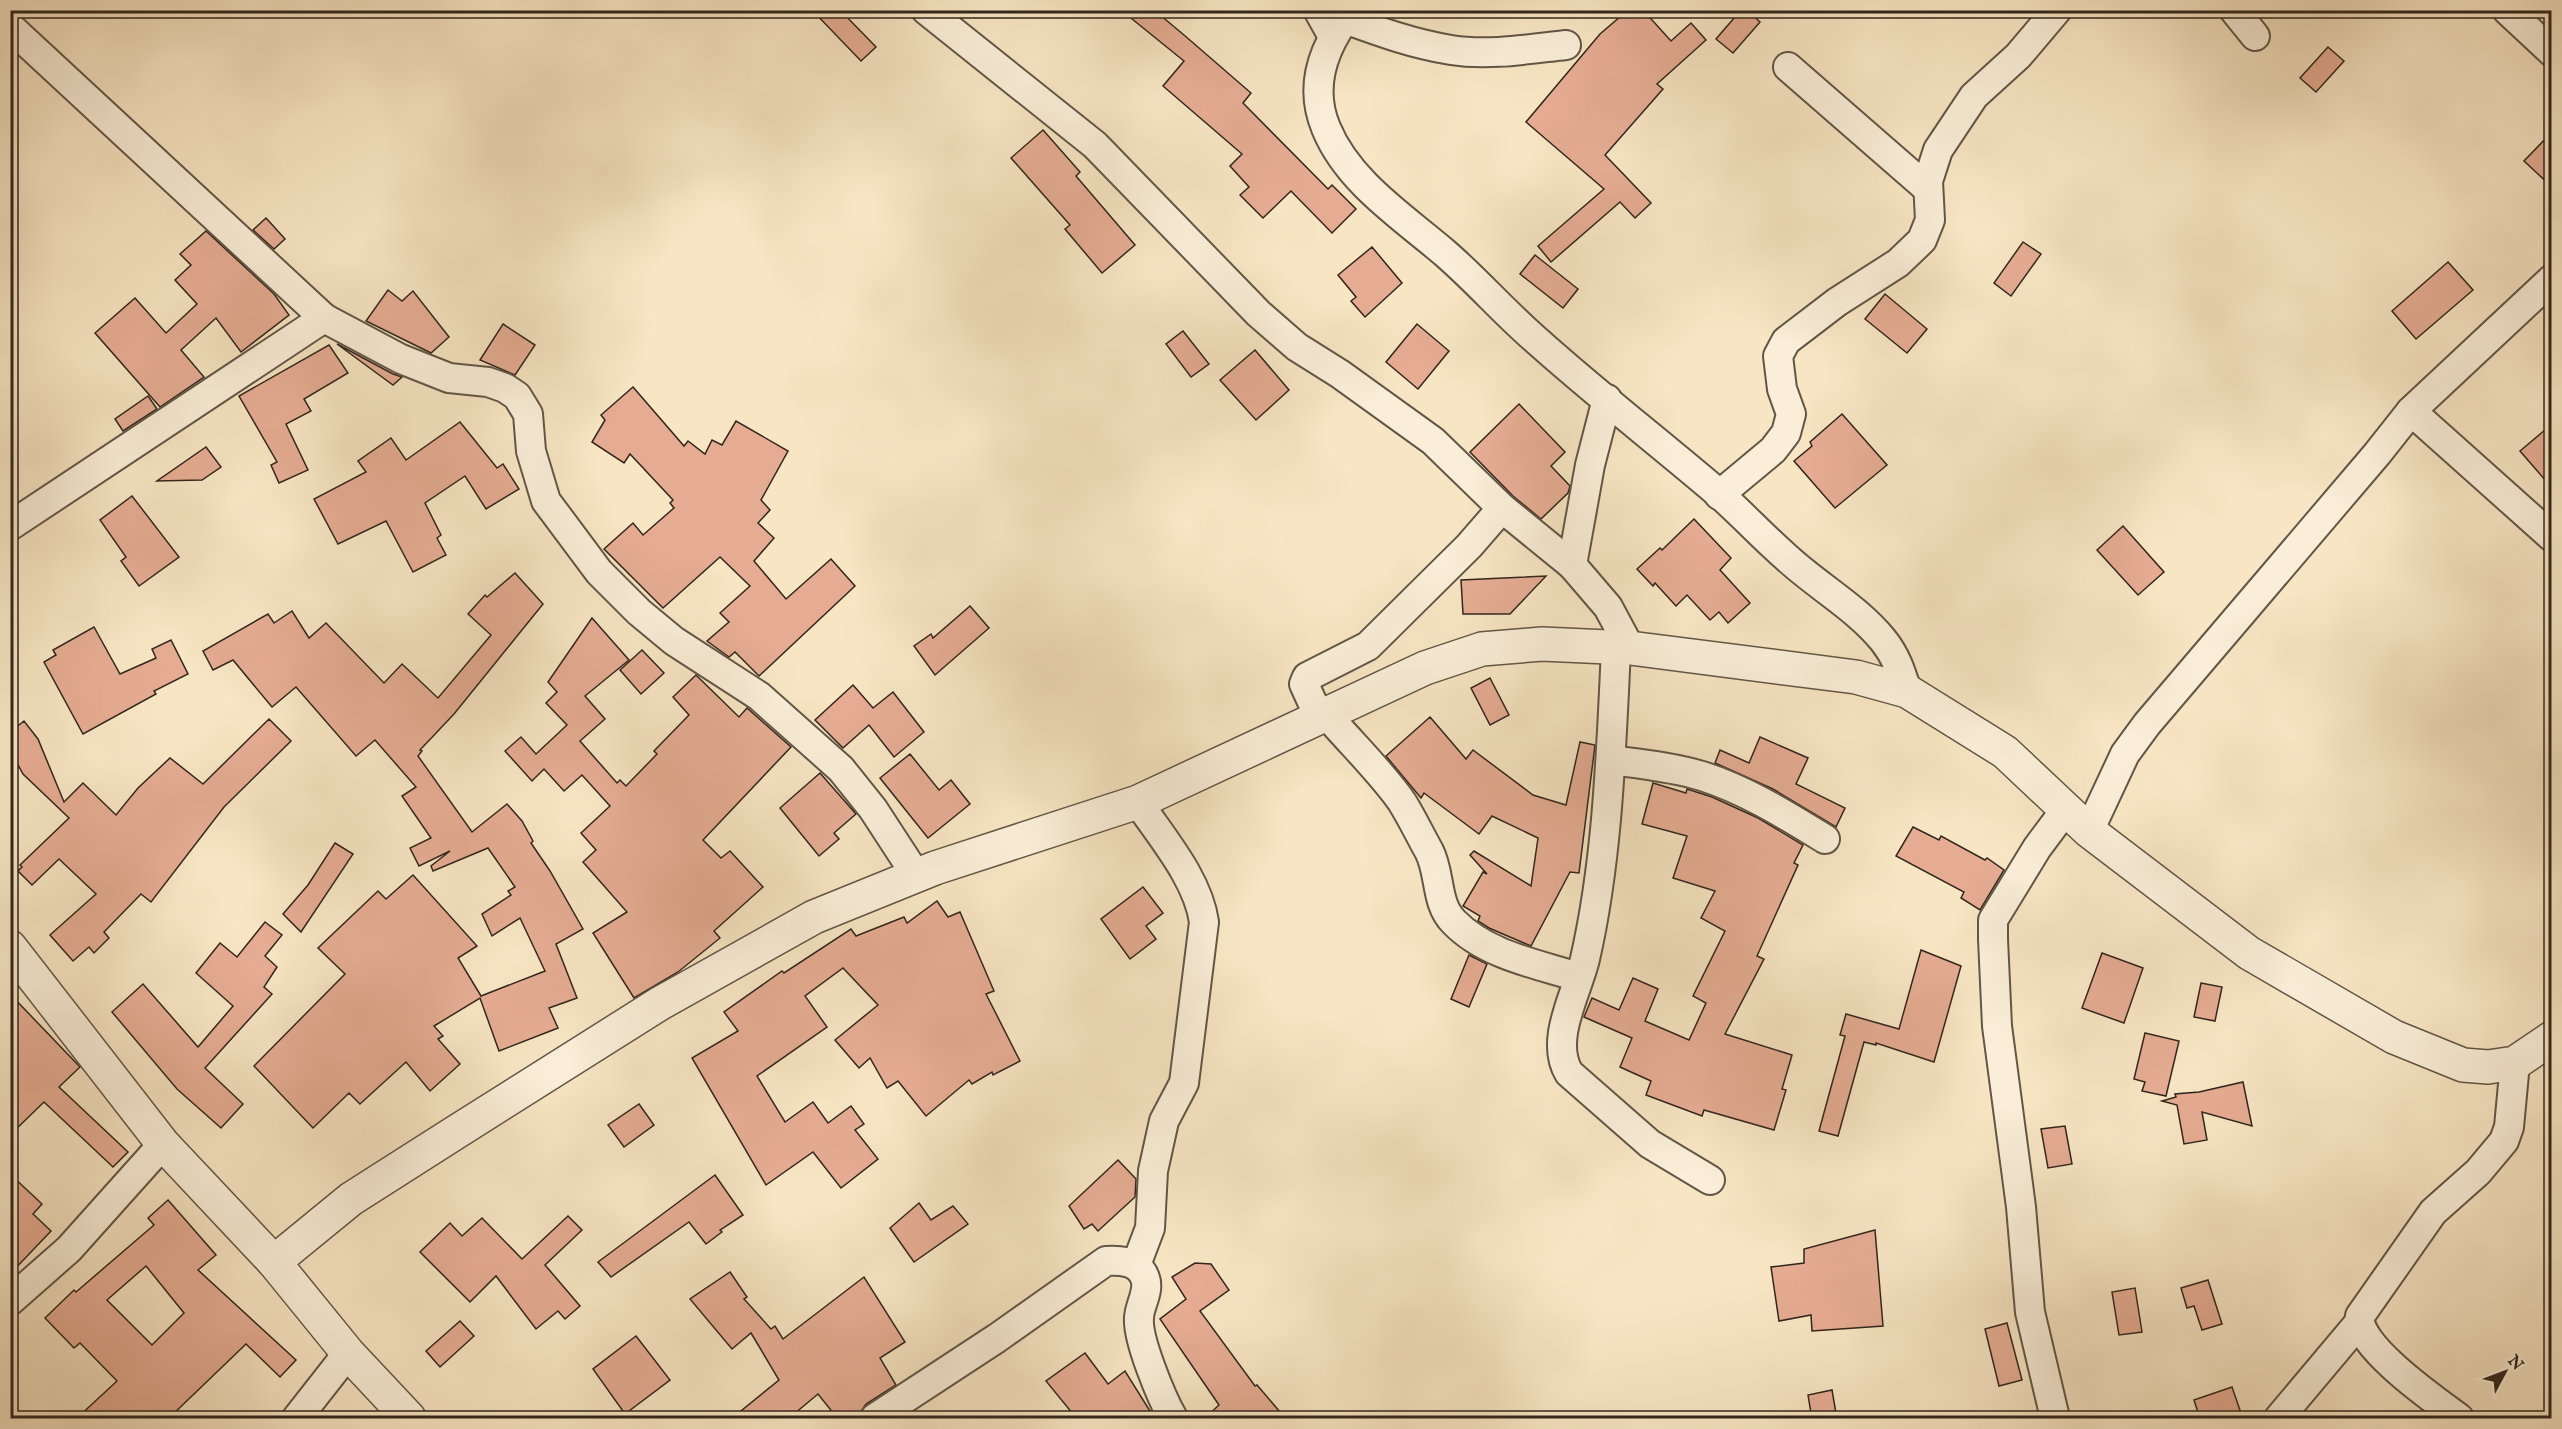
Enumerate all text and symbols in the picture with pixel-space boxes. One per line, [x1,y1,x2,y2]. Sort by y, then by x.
north arrow [2475,1342,2535,1402]
text: N [2502,1351,2527,1375]

